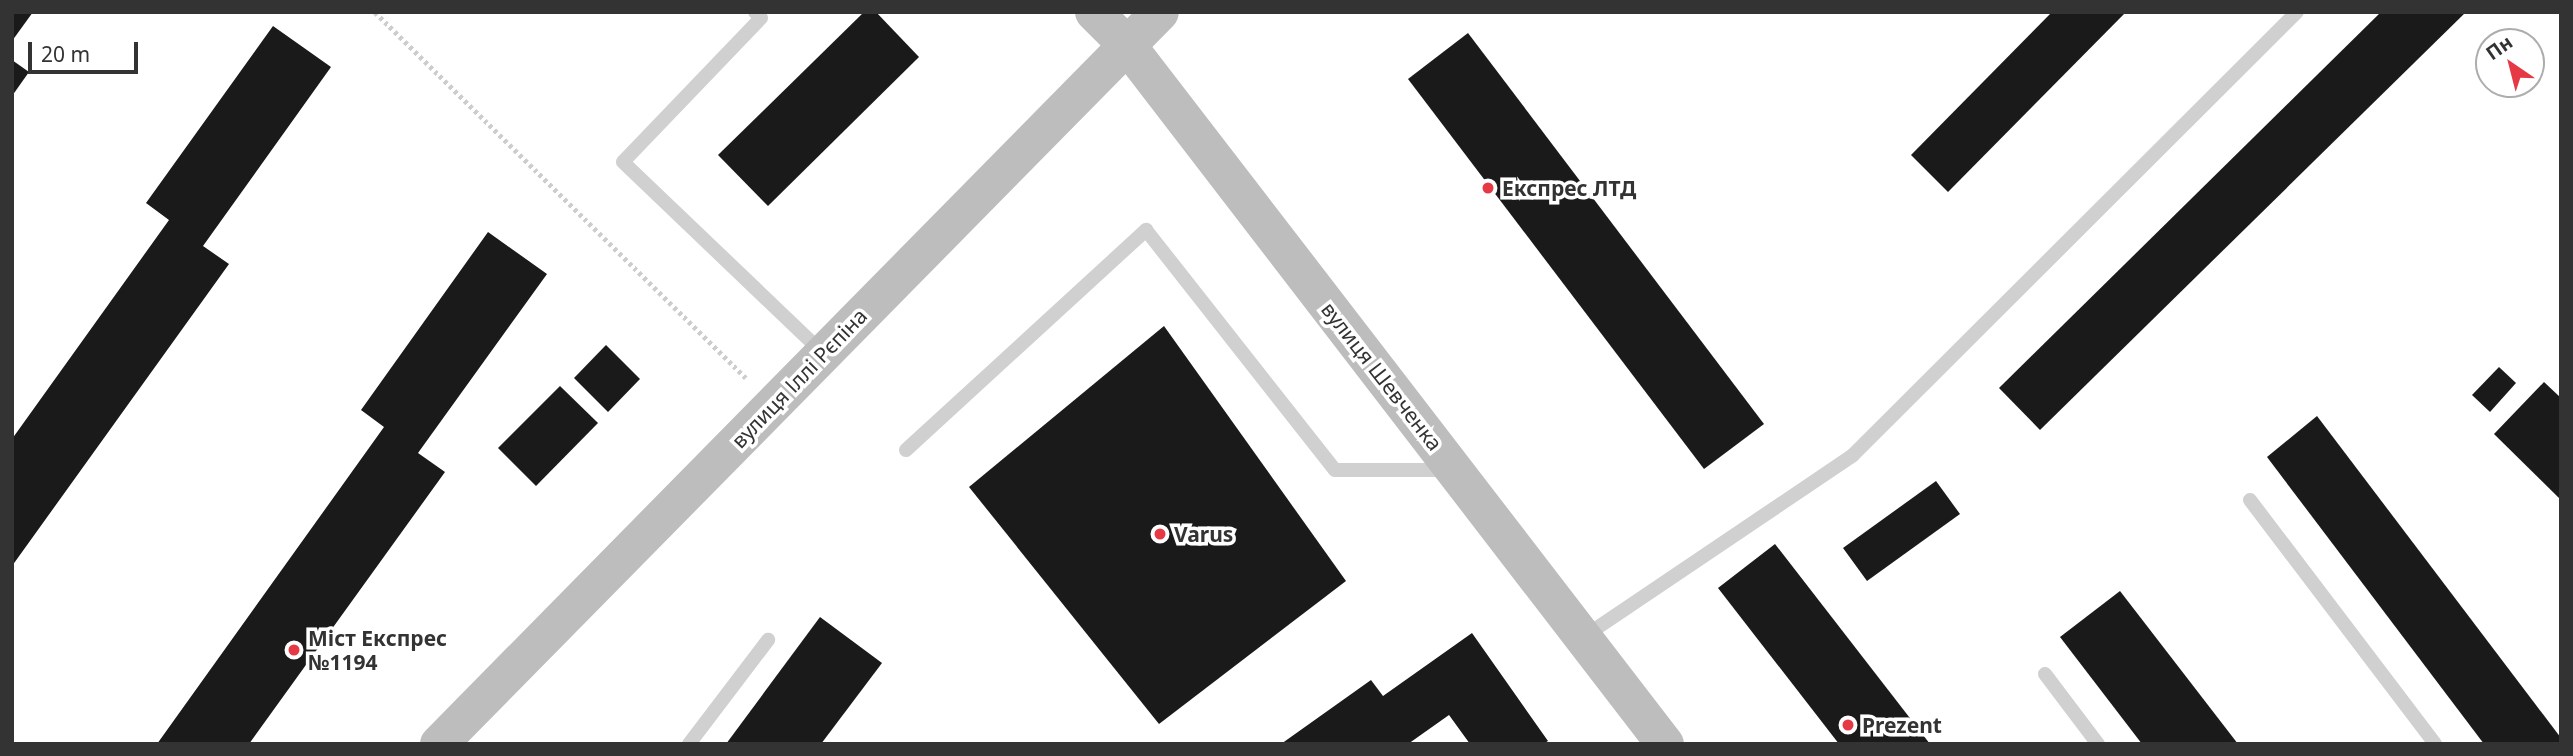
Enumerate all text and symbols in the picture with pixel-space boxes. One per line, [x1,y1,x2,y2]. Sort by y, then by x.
scale bar [32,28,142,72]
north arrow [2475,28,2545,98]
text: Пн [2481,29,2518,66]
text: 20 m [41,40,90,68]
place label: Експрес ЛТД [1502,175,1636,201]
marker: Експрес ЛТД [1480,180,1496,196]
street label: вулиця Шевченка [1316,297,1448,455]
street label: вулиця Іллі Рєпіна [726,303,872,453]
place label: Varus [1174,521,1233,547]
marker: Varus [1152,526,1168,542]
place label: Міст Експрес №1194 [308,625,447,675]
marker: Міст Експрес №1194 [286,642,302,658]
place label: Prezent [1862,712,1942,738]
marker: Prezent [1840,717,1856,733]

